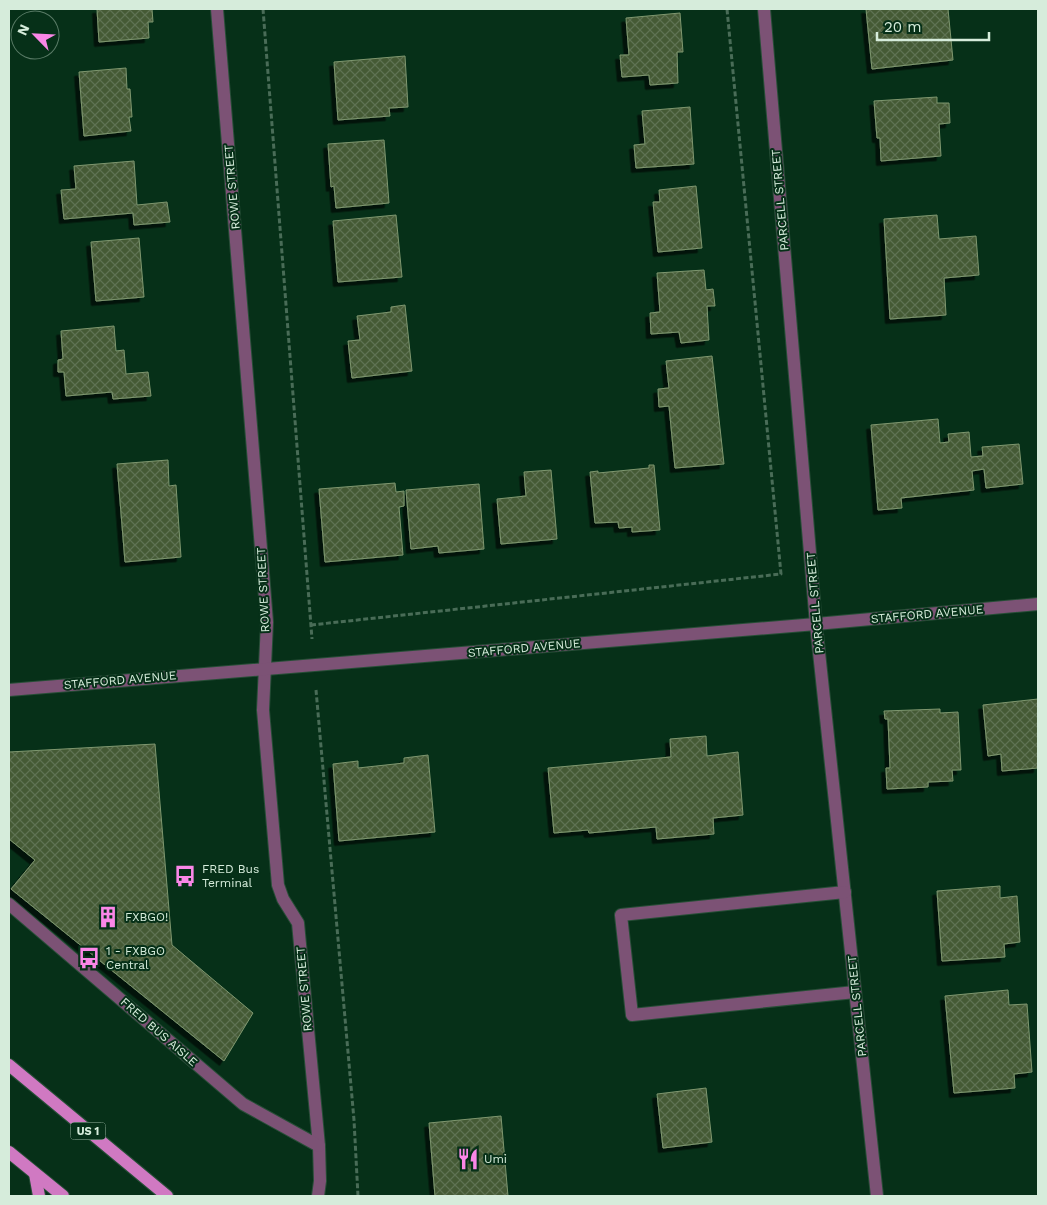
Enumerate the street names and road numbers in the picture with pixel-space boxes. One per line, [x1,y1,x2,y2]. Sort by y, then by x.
street label: ROWE STREET [221,144,243,230]
street label: PARCELL STREET [769,149,791,251]
street label: ROWE STREET [254,547,272,633]
street label: PARCELL STREET [804,552,826,654]
street label: STAFFORD AVENUE [870,602,984,626]
street label: STAFFORD AVENUE [467,636,581,660]
street label: STAFFORD AVENUE [63,668,177,692]
street label: ROWE STREET [293,946,315,1032]
street label: PARCELL STREET [845,955,869,1057]
street label: FRED BUS AISLE [118,995,201,1069]
road number: US 1 [70,1122,106,1140]

